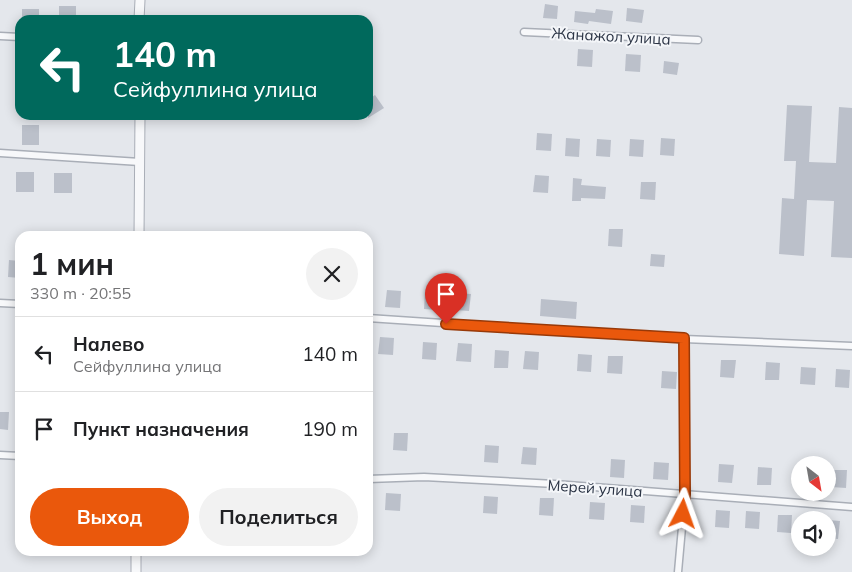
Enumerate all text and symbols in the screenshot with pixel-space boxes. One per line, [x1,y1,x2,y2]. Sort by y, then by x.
street label: Жанажол улица [551,23,671,49]
text: 140 m [113,32,217,76]
icon: left [30,35,95,100]
text: Сейфуллина улица [113,75,318,103]
text: 1 мин [30,245,114,283]
button: close [306,248,358,300]
pin [425,273,467,324]
icon: arrive [432,280,460,308]
text: 330 m · 20:55 [30,283,131,303]
text: Налево [73,332,145,356]
icon: left [30,340,58,368]
text: 140 m [302,342,358,366]
text: Сейфуллина улица [73,356,222,376]
icon: arrive [30,415,58,443]
text: Пункт назначения [73,417,249,441]
text: 190 m [302,417,358,441]
north arrow [791,456,836,501]
map controls [791,456,836,556]
street label: Мерей улица [547,475,643,501]
position arrow [656,487,708,539]
button: Выход [30,488,189,546]
button: Поделиться [199,488,358,546]
button: sound [791,511,836,556]

